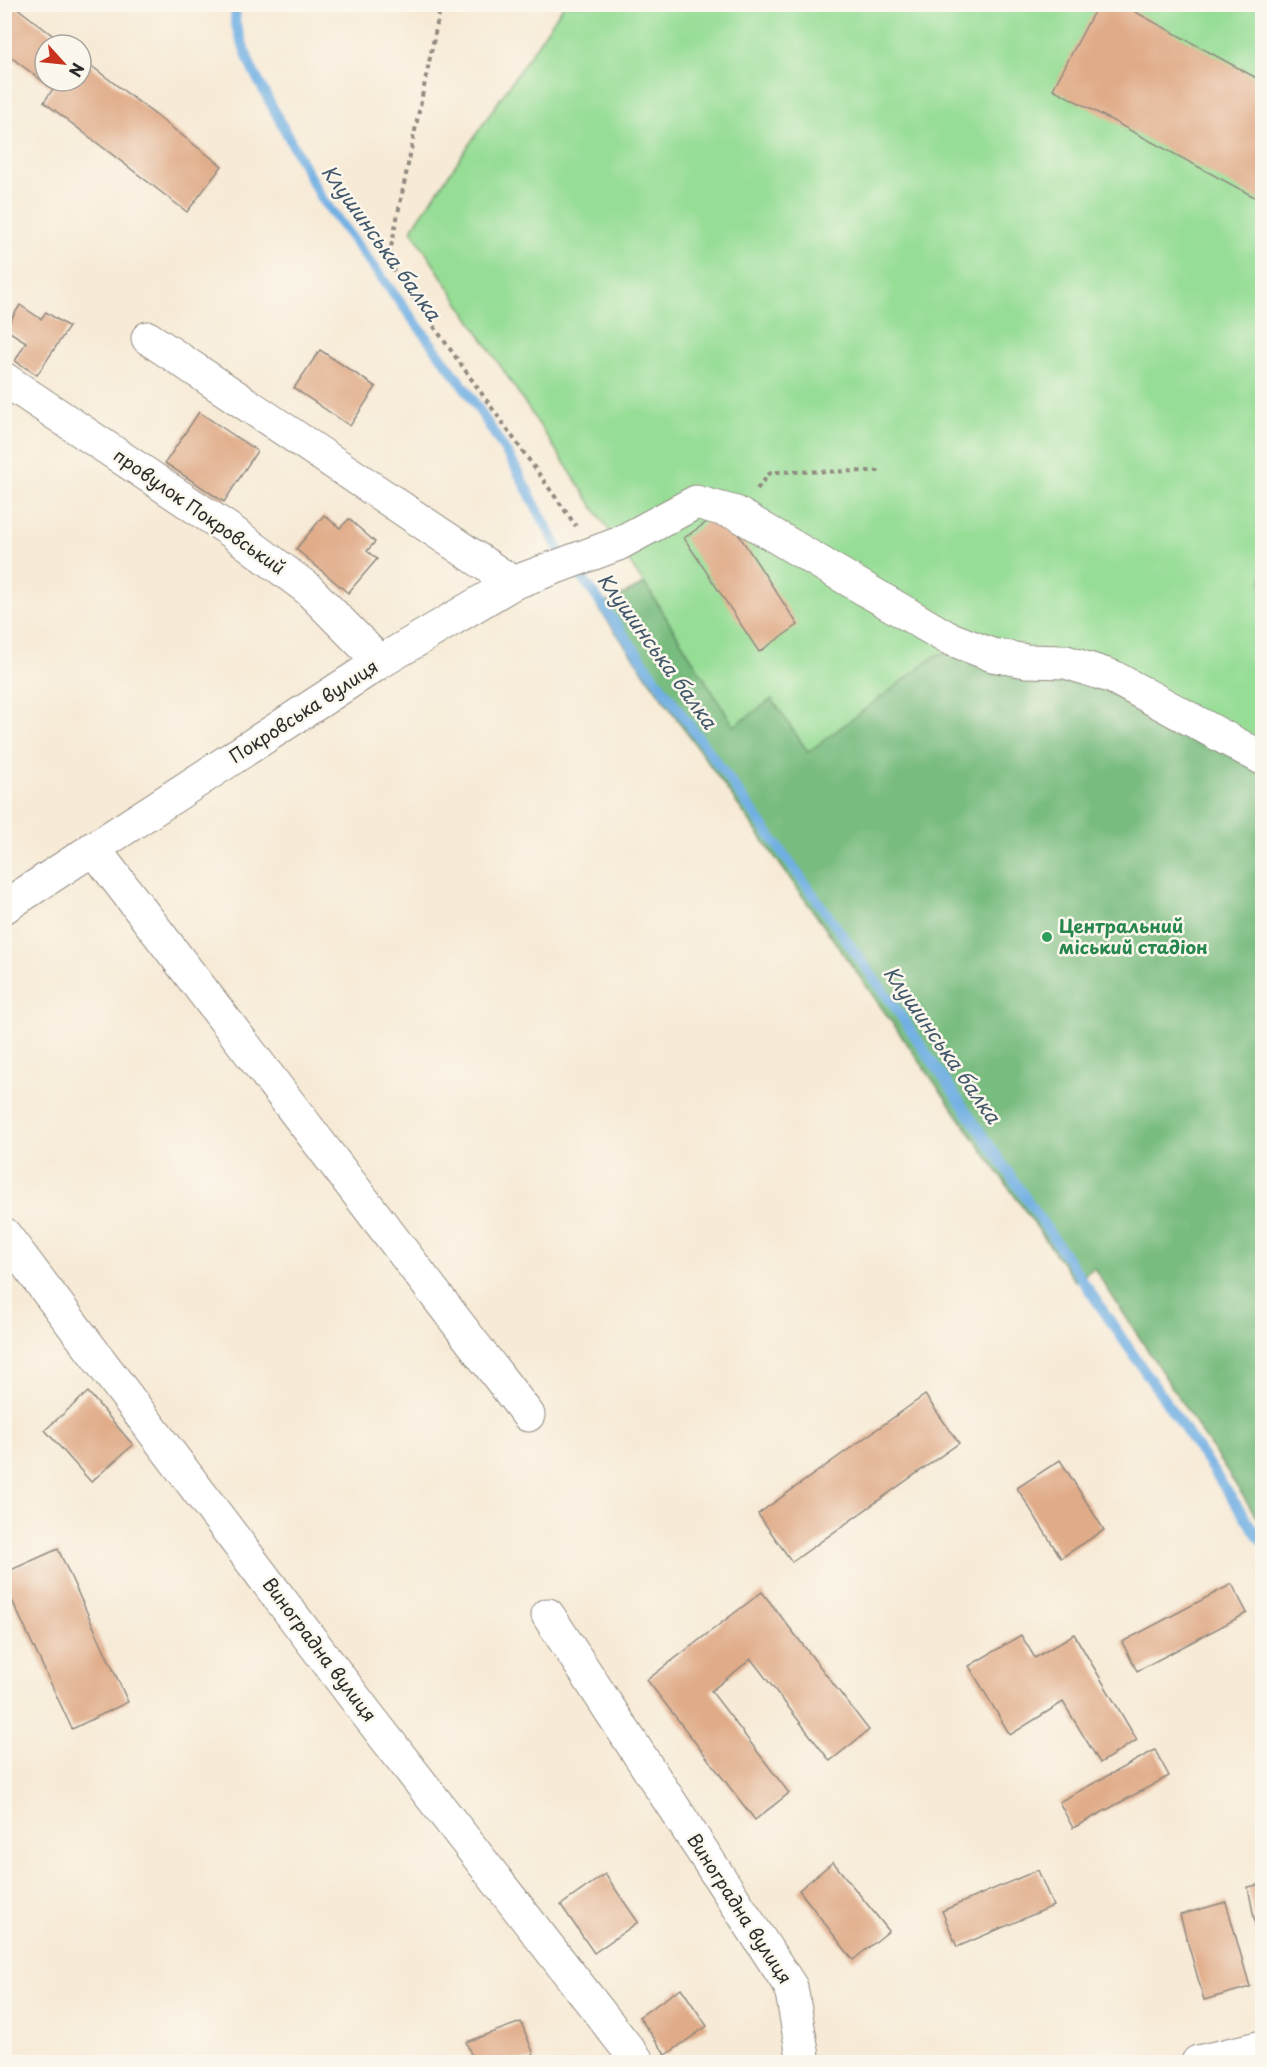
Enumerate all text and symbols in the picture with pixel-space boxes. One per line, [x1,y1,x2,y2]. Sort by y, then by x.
north arrow [33,33,93,93]
text: N [64,59,91,81]
water label: Клушинська балка [315,158,449,327]
street label: провулок Покровський [109,441,291,580]
water label: Клушинська балка [591,566,725,735]
street label: Покровська вулиця [223,652,383,769]
place label: Центральний міський стадіон [1059,912,1208,960]
marker: Центральний міський стадіон [1040,930,1054,944]
water label: Клушинська балка [877,960,1009,1130]
street label: Виноградна вулиця [257,1571,384,1727]
street label: Виноградна вулиця [681,1828,799,1989]

